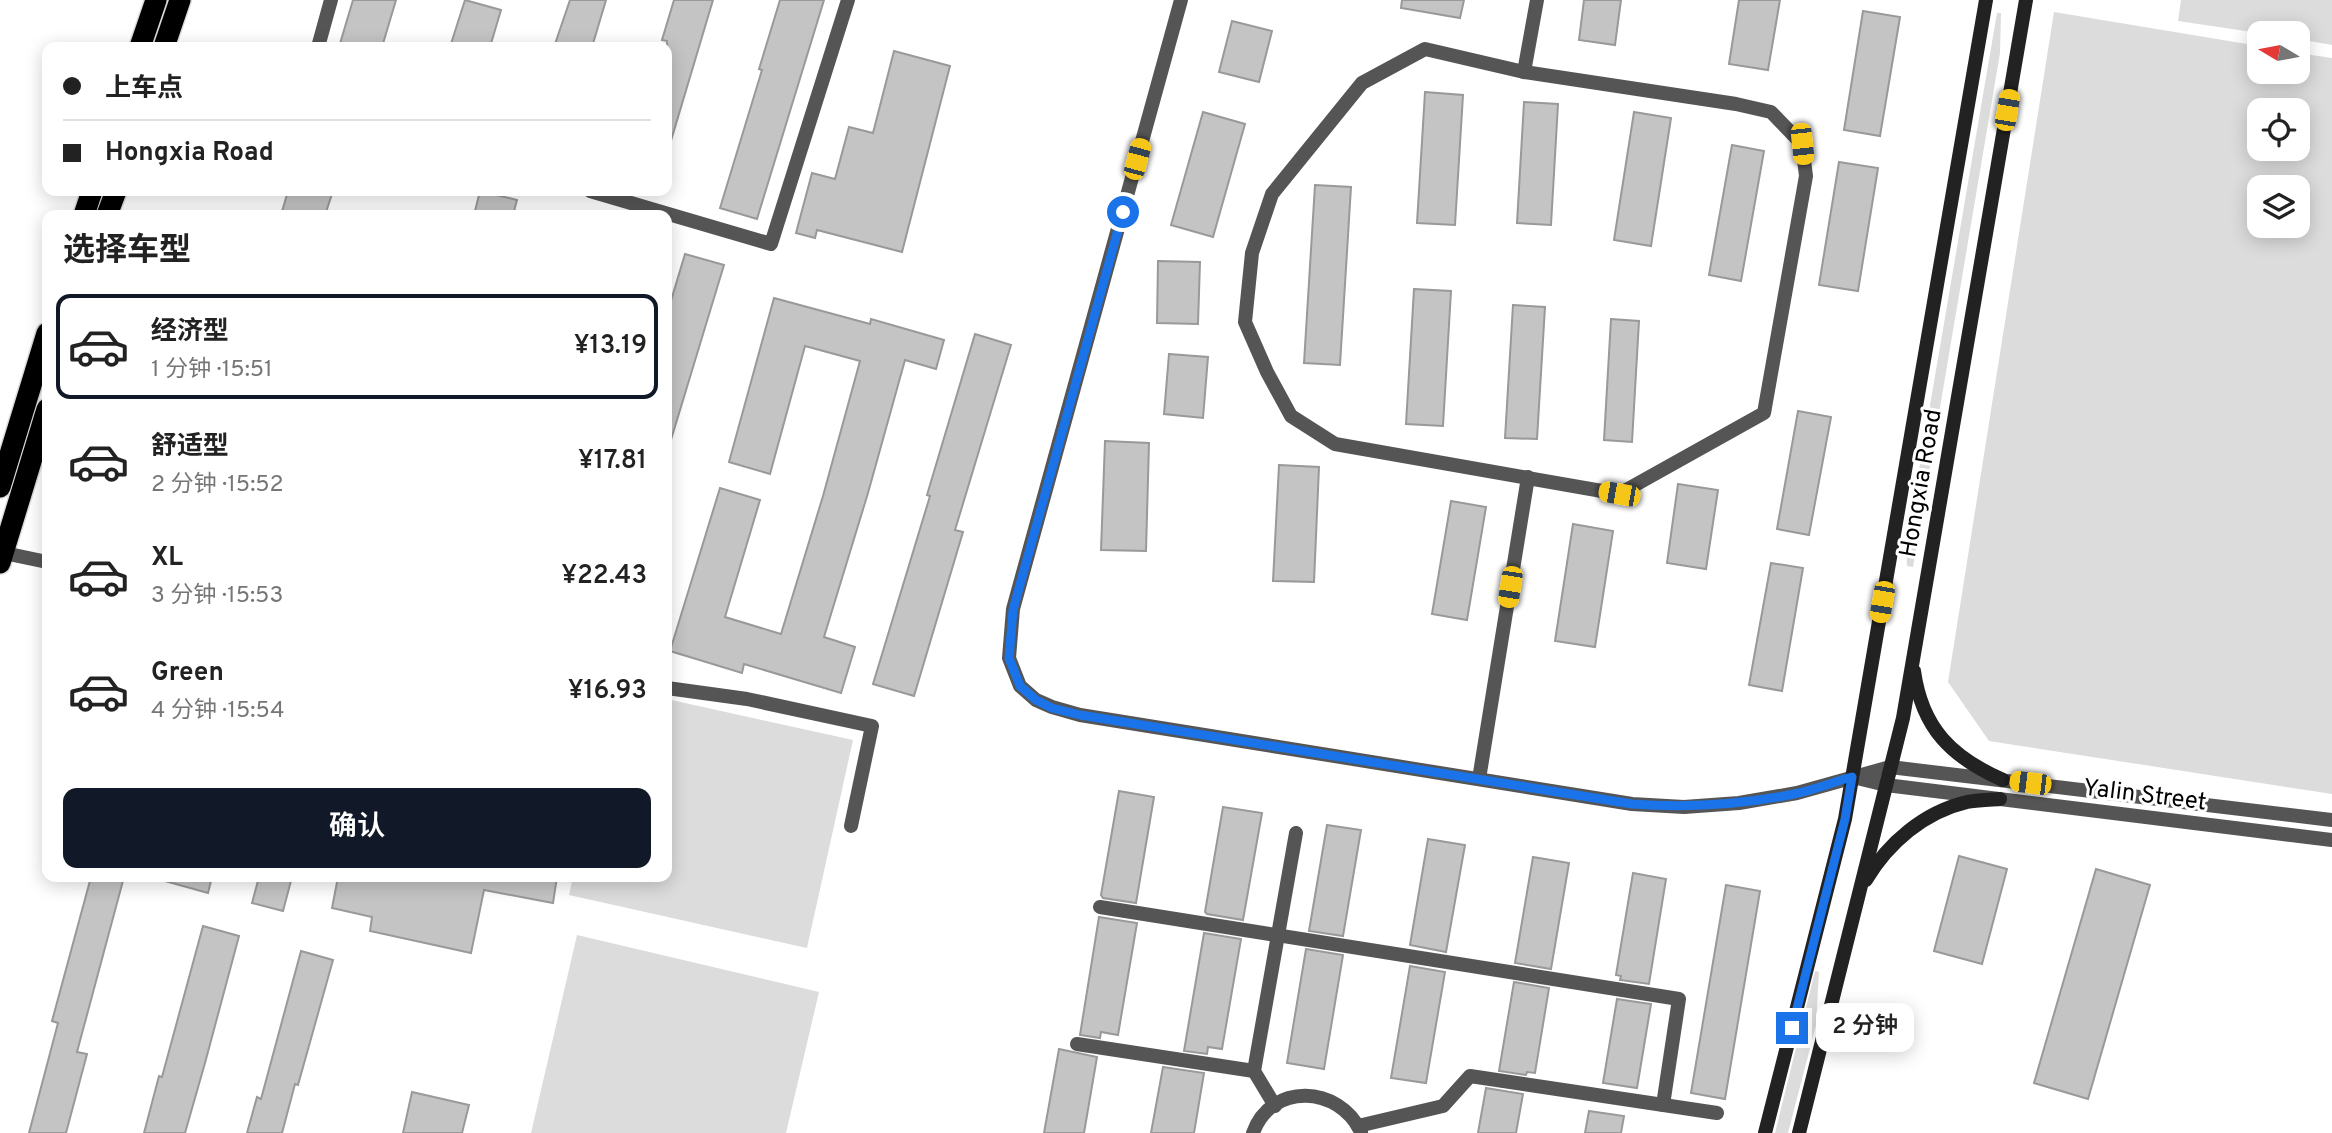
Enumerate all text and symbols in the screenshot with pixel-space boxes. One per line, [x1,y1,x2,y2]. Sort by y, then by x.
north arrow [2247,21,2310,84]
map controls [2247,21,2310,238]
text: 上车点 [105,73,183,106]
car [1994,87,2021,133]
button: locate [2247,98,2310,161]
car [1790,122,1815,166]
car [1122,136,1153,182]
text: Hongxia Road [105,137,274,170]
button: layers [2247,175,2310,238]
route start [1107,196,1139,228]
text: 选择车型 [63,232,191,272]
icon: car [67,315,130,378]
text: 经济型 [151,316,229,349]
text: ¥13.19 [574,330,647,363]
text: 1 分钟 · 15:51 [151,356,273,385]
street label: Hongxia Road [1894,407,1950,560]
icon: car [67,430,130,493]
text: 舒适型 [151,431,229,464]
text: ¥17.81 [578,445,647,478]
text: 2 分钟 · 15:52 [151,471,284,500]
car [1597,480,1642,508]
text: XL [151,542,183,575]
icon: car [67,545,130,608]
text: ¥22.43 [561,560,647,593]
car [1497,565,1524,609]
car [1869,579,1896,625]
text: 3 分钟 · 15:53 [151,582,283,611]
text: Green [151,657,224,690]
icon: car [67,660,130,723]
text: ¥16.93 [568,675,647,708]
text: 4 分钟 · 15:54 [151,697,285,726]
car [2008,770,2053,796]
street label: Yalin Street [2081,774,2208,818]
button: 确认 [63,788,651,868]
callout: 2 分钟 [1816,1004,1914,1052]
route end [1776,1012,1808,1044]
text: 2 分钟 [1832,1013,1898,1042]

